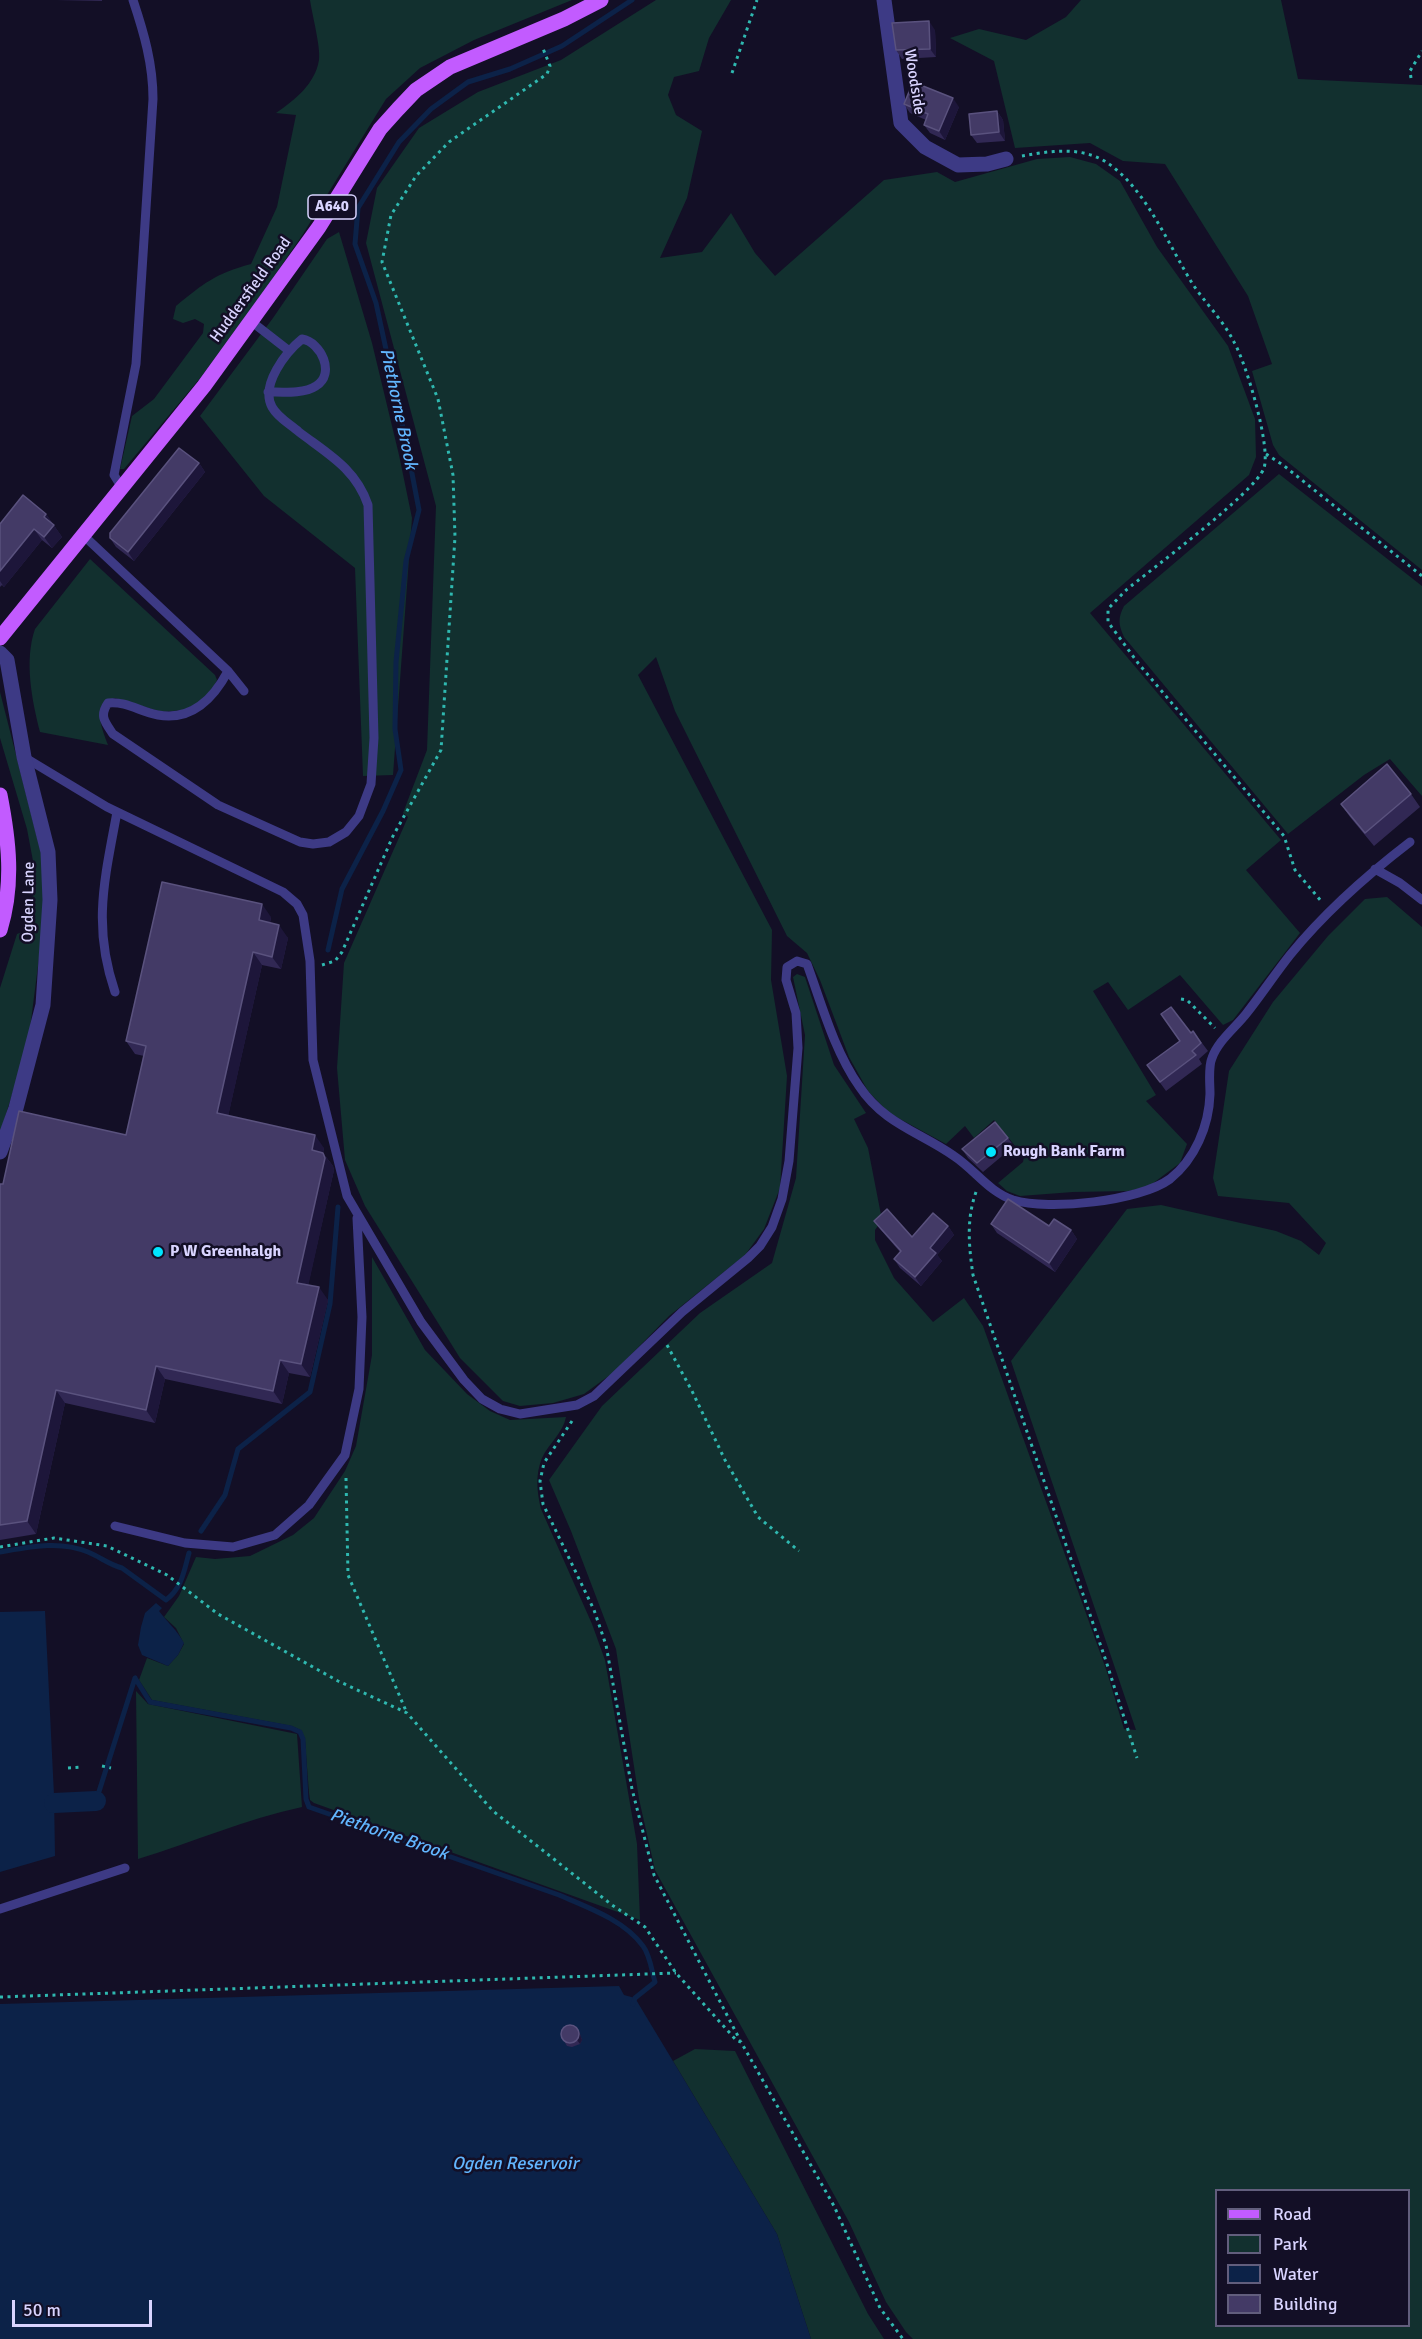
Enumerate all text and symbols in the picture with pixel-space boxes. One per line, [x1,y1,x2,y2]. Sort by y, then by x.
street label: Woodside [899,48,929,116]
road number: A640 [308,195,356,219]
street label: Huddersfield Road [206,234,296,346]
water label: Piethorne Brook [375,346,421,472]
street label: Ogden Lane [19,861,39,943]
place label: Rough Bank Farm [1003,1142,1125,1162]
marker: Rough Bank Farm [984,1145,998,1159]
place label: P W Greenhalgh [170,1242,281,1262]
marker: P W Greenhalgh [151,1245,165,1259]
water label: Piethorne Brook [327,1805,451,1865]
water label: Ogden Reservoir [452,2153,578,2175]
legend [1215,2189,1410,2327]
text: Road [1273,2203,1312,2225]
text: Park [1273,2233,1308,2255]
text: Water [1273,2263,1318,2285]
scale bar [15,2288,154,2326]
text: Building [1273,2293,1337,2315]
text: 50 m [23,2299,61,2321]

